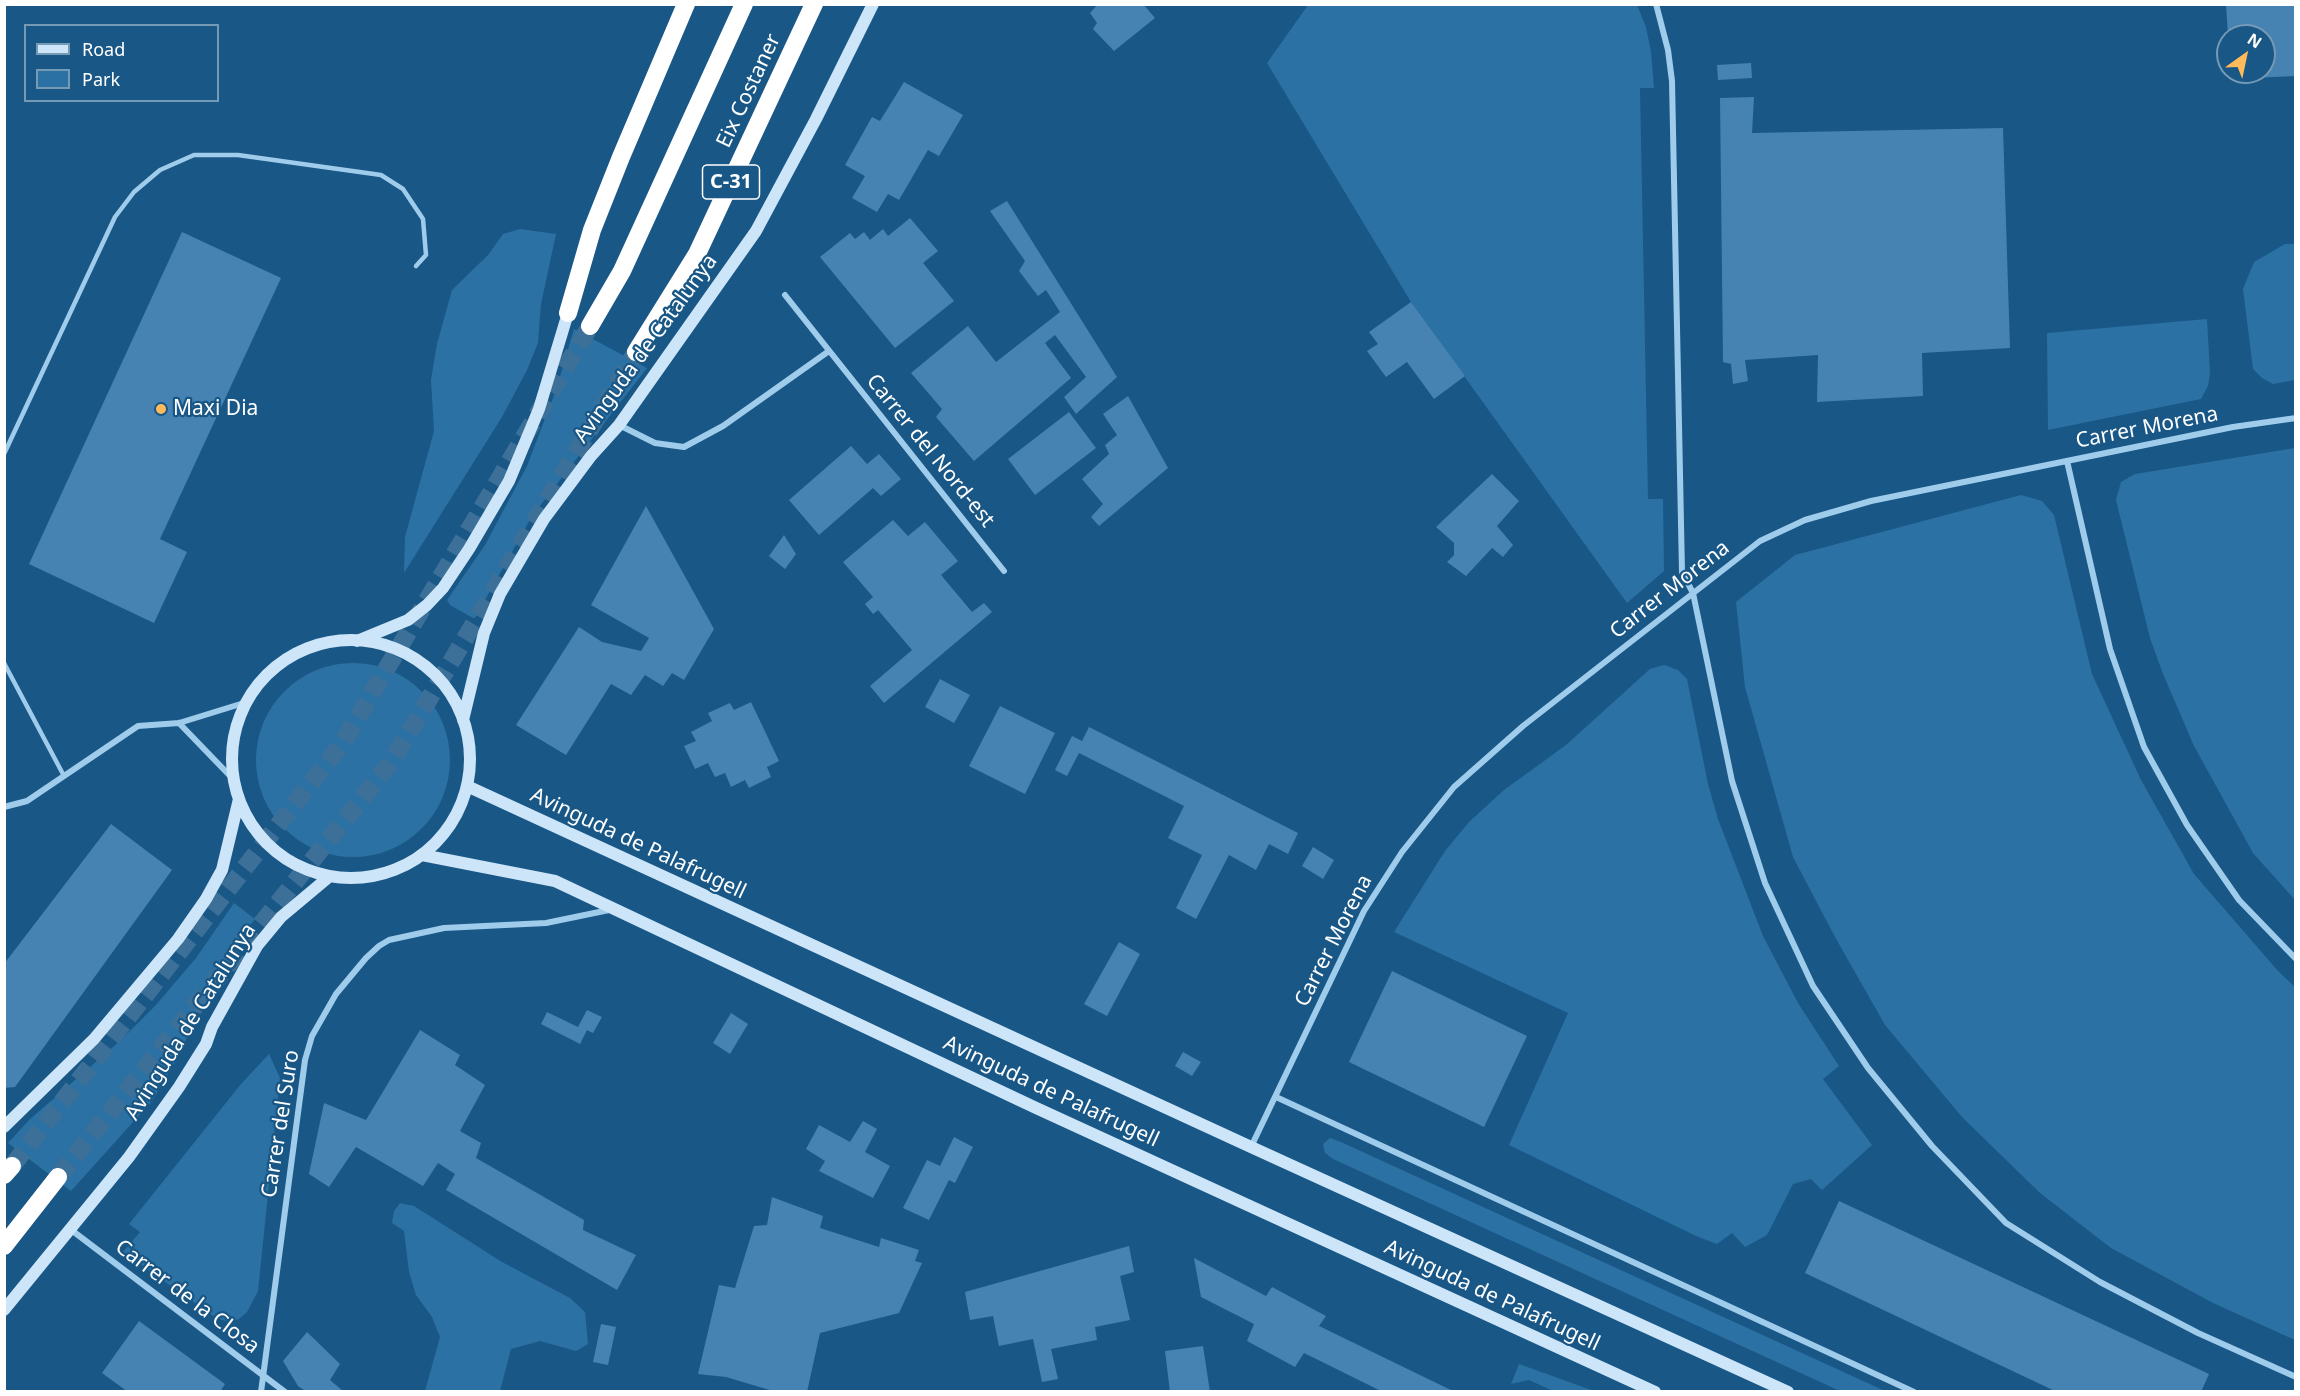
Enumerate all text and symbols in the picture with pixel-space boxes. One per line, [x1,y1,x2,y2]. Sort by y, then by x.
legend [24,24,219,102]
north arrow [2216,24,2276,84]
text: N [2243,28,2266,53]
street label: Eix Costaner [712,30,786,152]
text: Road [82,37,125,61]
text: Park [82,67,120,91]
road number: C-31 [702,165,760,199]
street label: Avinguda de Catalunya [569,250,723,448]
street label: Carrer del Nord-est [861,369,999,533]
place label: Maxi Dia [173,396,258,422]
marker: Maxi Dia [154,402,168,416]
street label: Carrer Morena [2074,402,2220,454]
street label: Carrer Morena [1605,536,1735,644]
street label: Avinguda de Palafrugell [526,783,750,905]
street label: Carrer Morena [1290,871,1378,1011]
street label: Avinguda de Catalunya [120,919,262,1125]
street label: Avinguda de Palafrugell [939,1031,1163,1153]
street label: Carrer del Suro [257,1048,305,1200]
street label: Carrer de la Closa [110,1235,264,1359]
street label: Avinguda de Palafrugell [1380,1235,1604,1357]

